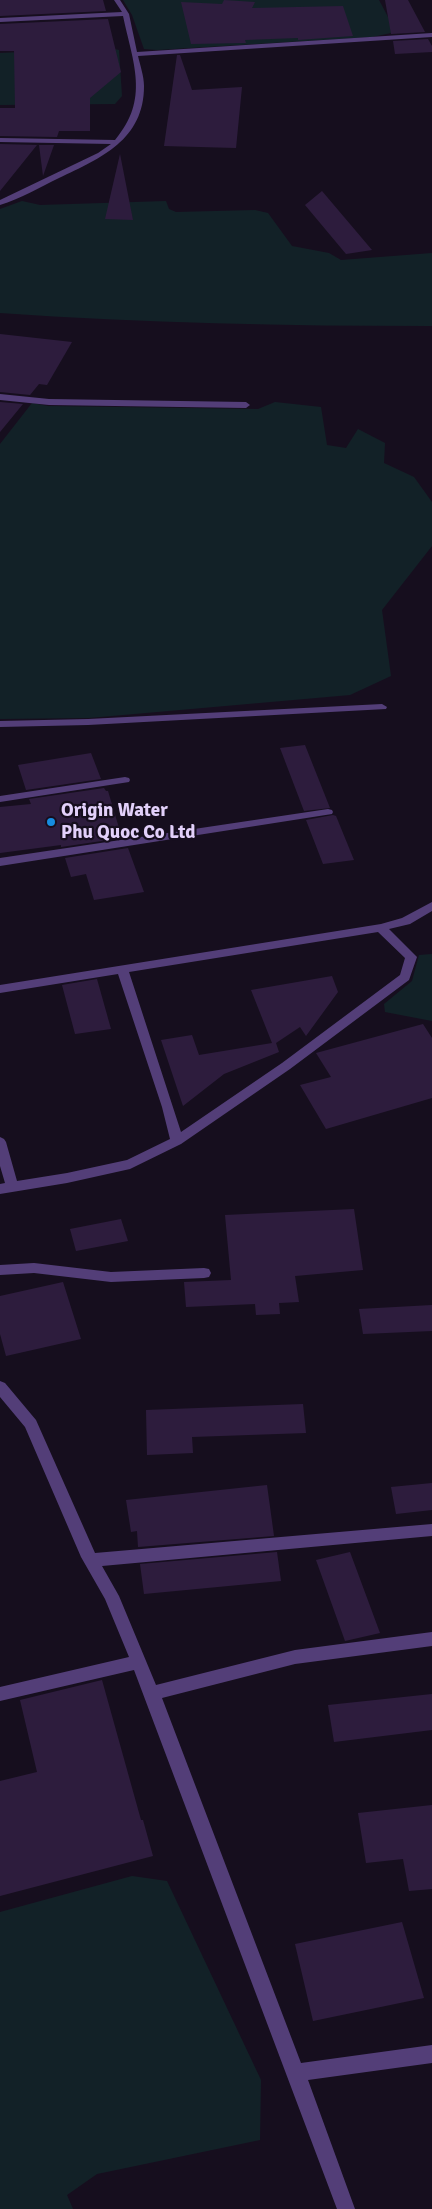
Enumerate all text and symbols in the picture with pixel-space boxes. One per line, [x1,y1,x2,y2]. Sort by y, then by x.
place label: Origin Water Phu Quoc Co Ltd [61,800,196,844]
marker: Origin Water Phu Quoc Co Ltd [45,816,57,828]

